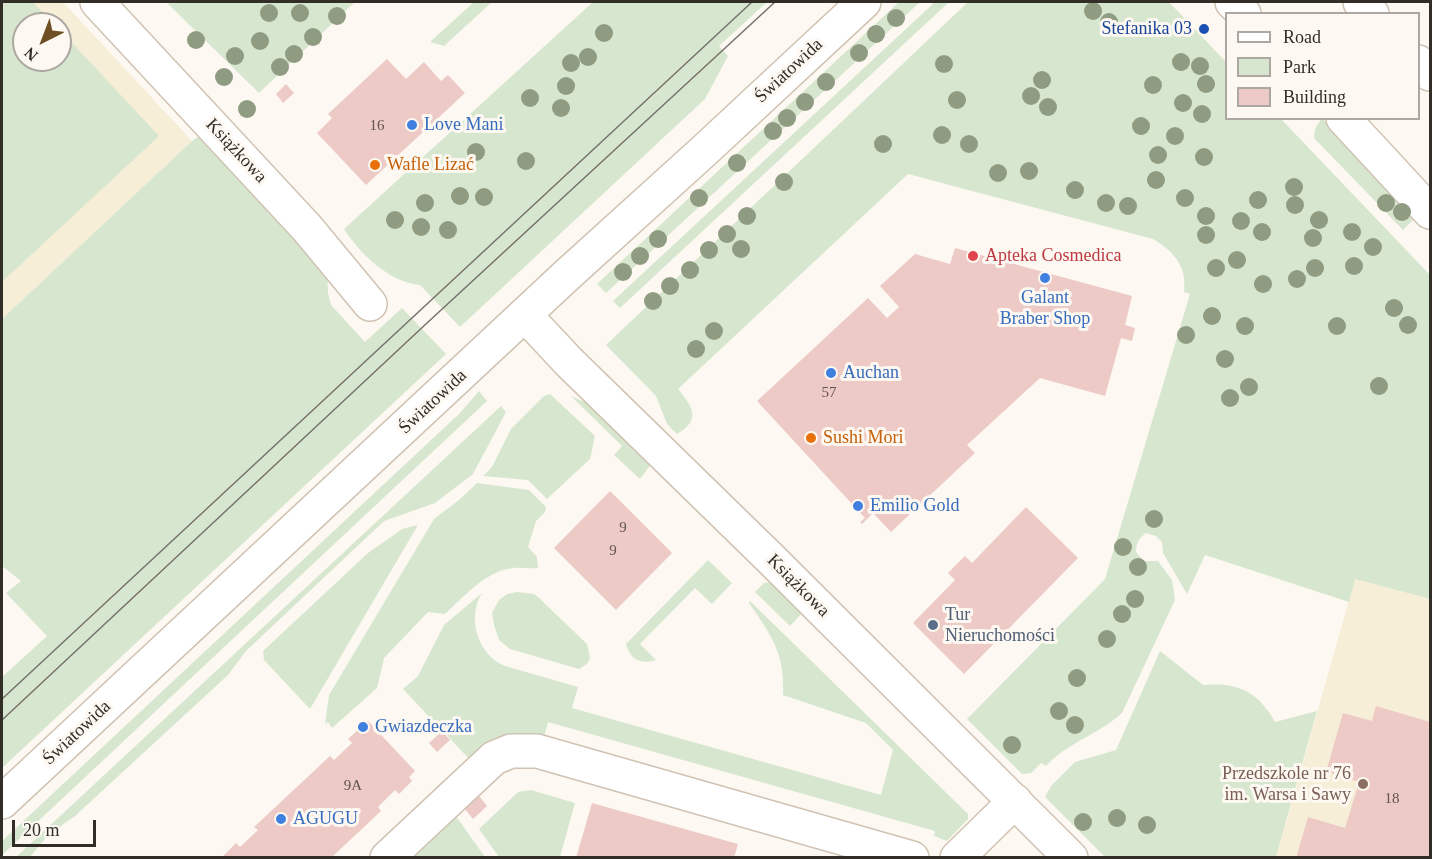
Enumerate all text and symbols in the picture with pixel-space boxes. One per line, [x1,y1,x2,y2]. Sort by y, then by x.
north arrow [12,12,72,72]
legend [1225,12,1420,120]
place label: Stefanika 03 [1102,18,1192,40]
marker: Stefanika 03 [1197,22,1211,36]
text: Road [1283,27,1321,47]
street label: Światowida [751,34,827,108]
text: N [21,44,41,64]
text: Park [1283,57,1316,77]
text: Building [1283,87,1346,107]
street label: Książkowa [201,114,271,188]
place label: Love Mani [424,114,503,136]
house number: 16 [370,117,385,135]
marker: Love Mani [405,118,419,132]
place label: Wafle Lizać [387,154,474,176]
marker: Wafle Lizać [368,158,382,172]
place label: Apteka Cosmedica [985,245,1121,267]
marker: Apteka Cosmedica [966,249,980,263]
marker: Galant Braber Shop [1038,271,1052,285]
place label: Galant Braber Shop [1000,287,1090,330]
place label: Auchan [843,362,899,384]
street label: Światowida [395,365,471,439]
marker: Auchan [824,366,838,380]
house number: 57 [822,384,836,402]
place label: Sushi Mori [823,427,904,449]
marker: Sushi Mori [804,431,818,445]
place label: Emilio Gold [870,495,959,517]
marker: Emilio Gold [851,499,865,513]
house number: 9 [619,519,627,537]
house number: 9 [609,542,617,560]
street label: Książkowa [762,550,834,622]
place label: Tur Nieruchomości [945,604,1055,646]
marker: Tur Nieruchomości [926,618,940,632]
street label: Światowida [39,696,115,770]
place label: Gwiazdeczka [375,716,472,738]
marker: Gwiazdeczka [356,720,370,734]
place label: Przedszkole nr 76 im. Warsa i Sawy [1222,763,1351,806]
house number: 9A [344,777,362,795]
marker: Przedszkole nr 76 im. Warsa i Sawy [1356,777,1370,791]
house number: 18 [1384,790,1400,808]
scale bar [15,808,99,846]
place label: AGUGU [293,808,358,830]
marker: AGUGU [274,812,288,826]
text: 20 m [23,820,60,840]

